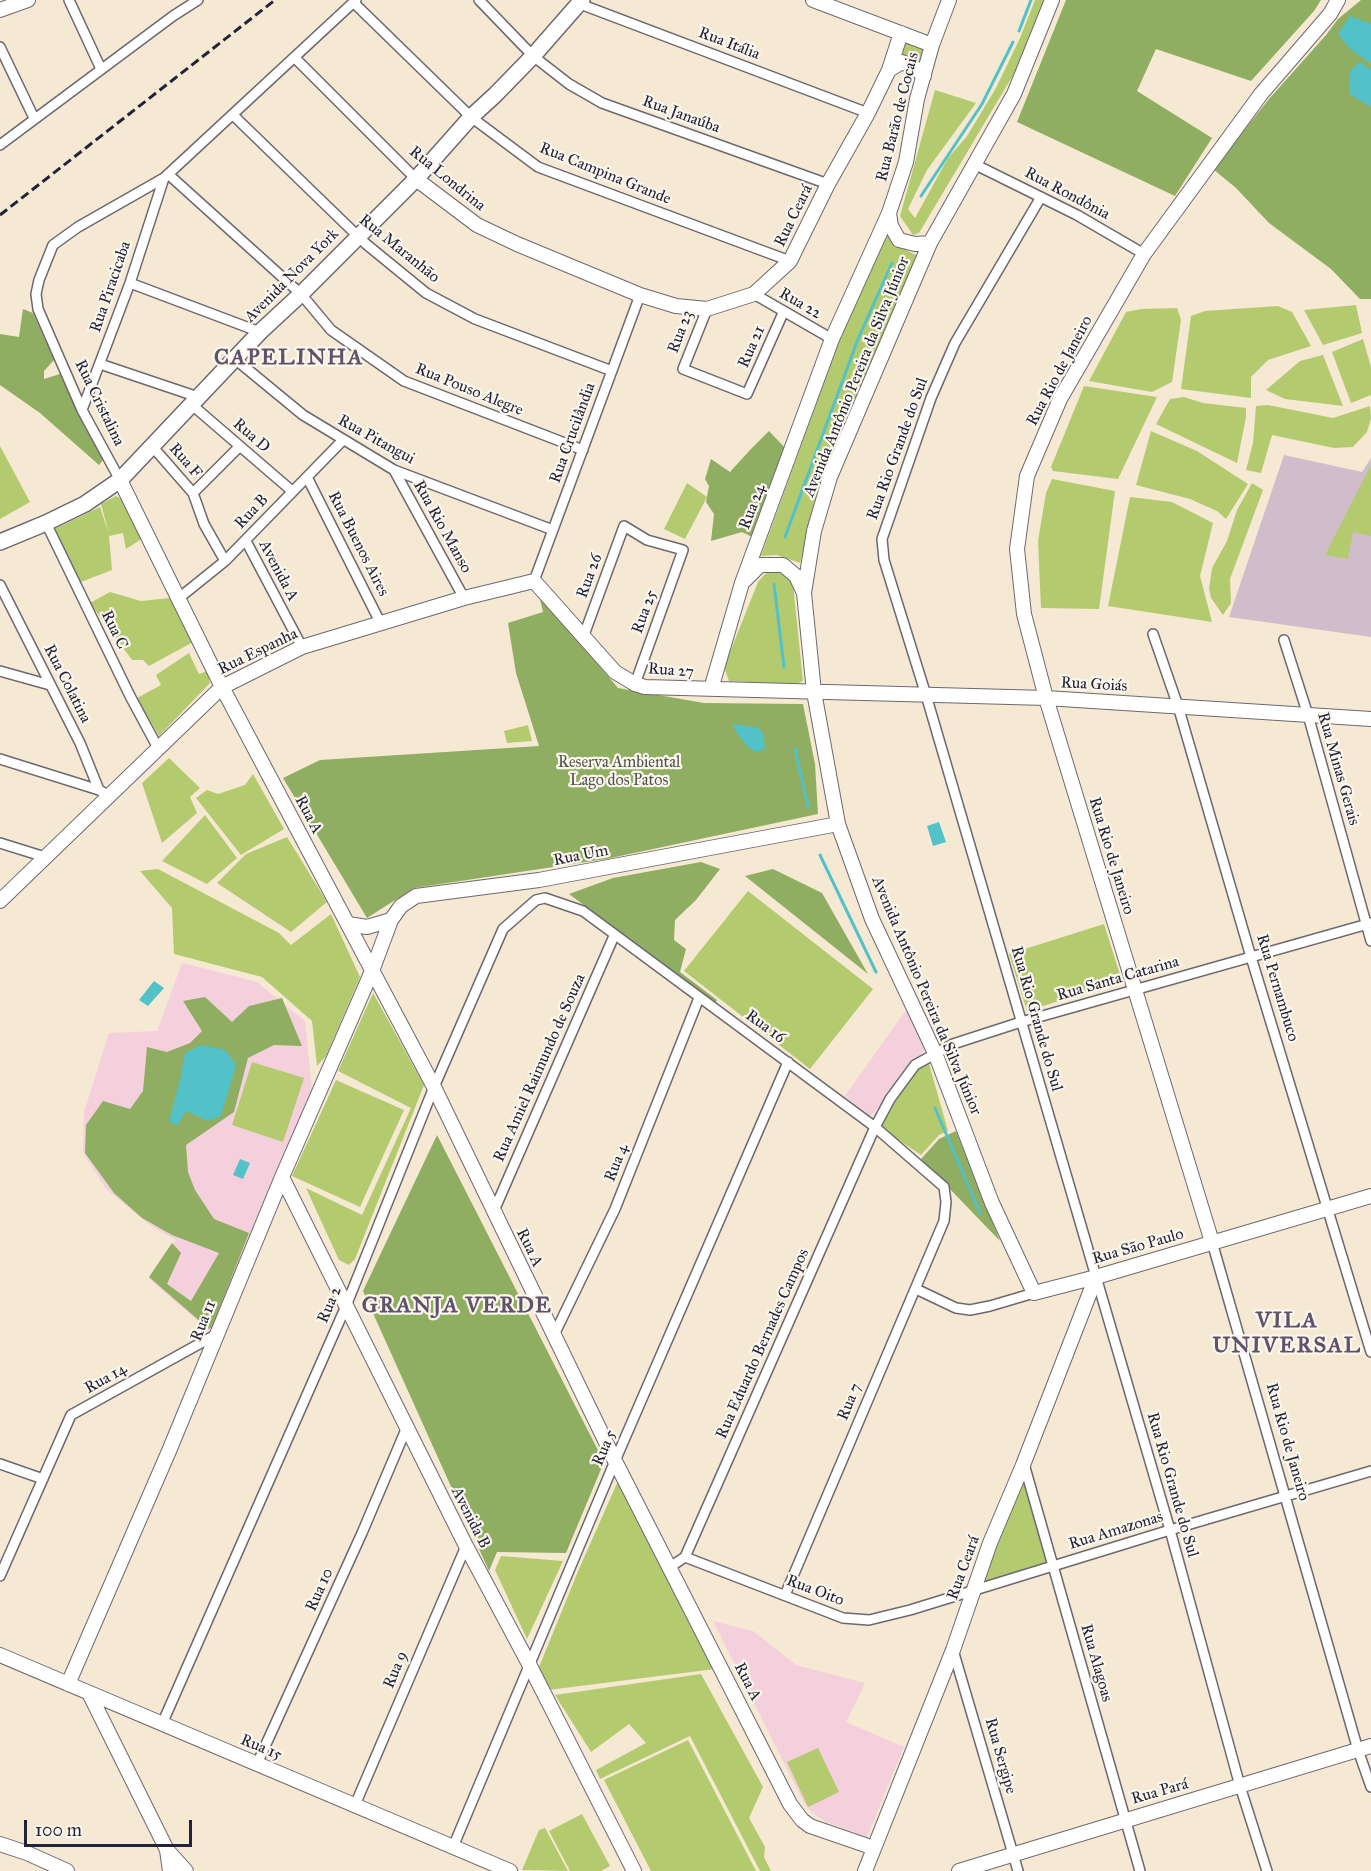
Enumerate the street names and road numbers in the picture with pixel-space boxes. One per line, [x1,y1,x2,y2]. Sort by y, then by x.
street label: Rua Itália [696,24,762,64]
street label: Rua Barão de Cocais [873,50,923,184]
street label: Rua Janaúba [640,92,722,138]
street label: Rua Campina Grande [536,139,674,209]
street label: Rua Londrina [405,142,489,216]
street label: Rua Rondônia [1021,163,1113,225]
street label: Rua Ceará [771,182,817,250]
street label: Rua Maranhão [355,211,443,287]
street label: Avenida Nova York [241,225,343,327]
street label: Rua Piracicaba [86,239,136,335]
street label: Avenida Antônio Pereira da Silva Júnior [800,254,914,500]
street label: Rua 22 [775,284,825,324]
street label: Rua 23 [664,308,698,356]
street label: Rua Rio de Janeiro [1023,313,1097,429]
street label: Rua 21 [734,323,770,371]
street label: Rua Cristalina [70,357,128,449]
street label: Rua Pouso Alegre [412,360,526,420]
street label: Rua Rio Grande do Sul [863,375,933,523]
street label: Rua Crucilândia [546,380,600,486]
street label: Rua Pitangui [334,411,418,469]
street label: Rua D [229,415,273,457]
street label: Rua F [165,439,205,483]
street label: Rua Rio Manso [409,477,475,577]
street label: Rua 24 [736,482,770,532]
street label: Rua Buenos Aires [323,488,393,600]
street label: Rua B [231,491,273,533]
street label: Avenida A [254,537,302,605]
street label: Rua 26 [573,551,607,601]
street label: Rua 25 [628,588,662,636]
street label: Rua C [96,607,132,653]
street label: Rua Espanha [215,624,301,680]
street label: Rua Colatina [39,642,95,726]
street label: Rua 27 [647,660,695,682]
street label: Rua Goiás [1060,674,1128,696]
street label: Rua Minas Gerais [1313,710,1363,828]
street label: Rua A [290,793,326,837]
street label: Rua Rio de Janeiro [1084,795,1138,917]
street label: Rua Um [552,841,610,871]
street label: Avenida Antônio Pereira da Silva Júnior [867,874,985,1118]
street label: Rua Pernambuco [1252,932,1302,1044]
street label: Rua Rio Grande do Sul [1006,944,1066,1094]
street label: Rua Santa Catarina [1055,952,1181,1006]
street label: Rua Amiel Raimundo de Souza [490,971,590,1165]
street label: Rua 16 [741,1006,789,1048]
street label: Rua 4 [601,1141,633,1185]
street label: Rua São Paulo [1090,1225,1186,1269]
street label: Rua A [511,1226,547,1270]
street label: Rua Eduardo Bernades Campos [712,1246,814,1442]
street label: Rua 2 [314,1284,346,1326]
street label: Rua 11 [187,1298,221,1344]
street label: Rua 14 [82,1360,130,1398]
street label: Rua 7 [834,1381,866,1423]
street label: Rua Rio de Janeiro [1261,1381,1313,1503]
street label: Rua Rio Grande do Sul [1142,1410,1202,1560]
street label: Rua 5 [589,1427,621,1469]
street label: Avenida B [446,1484,494,1552]
street label: Rua Amazonas [1066,1508,1166,1554]
street label: Rua Ceará [944,1533,984,1603]
street label: Rua 10 [302,1565,338,1615]
street label: Rua Oito [783,1571,847,1611]
street label: Rua Alagoas [1076,1622,1116,1704]
street label: Rua 9 [380,1649,412,1691]
street label: Rua A [729,1660,765,1704]
street label: Rua Sergipe [980,1716,1020,1796]
street label: Rua 15 [237,1731,285,1765]
street label: Rua Pará [1129,1775,1191,1809]

